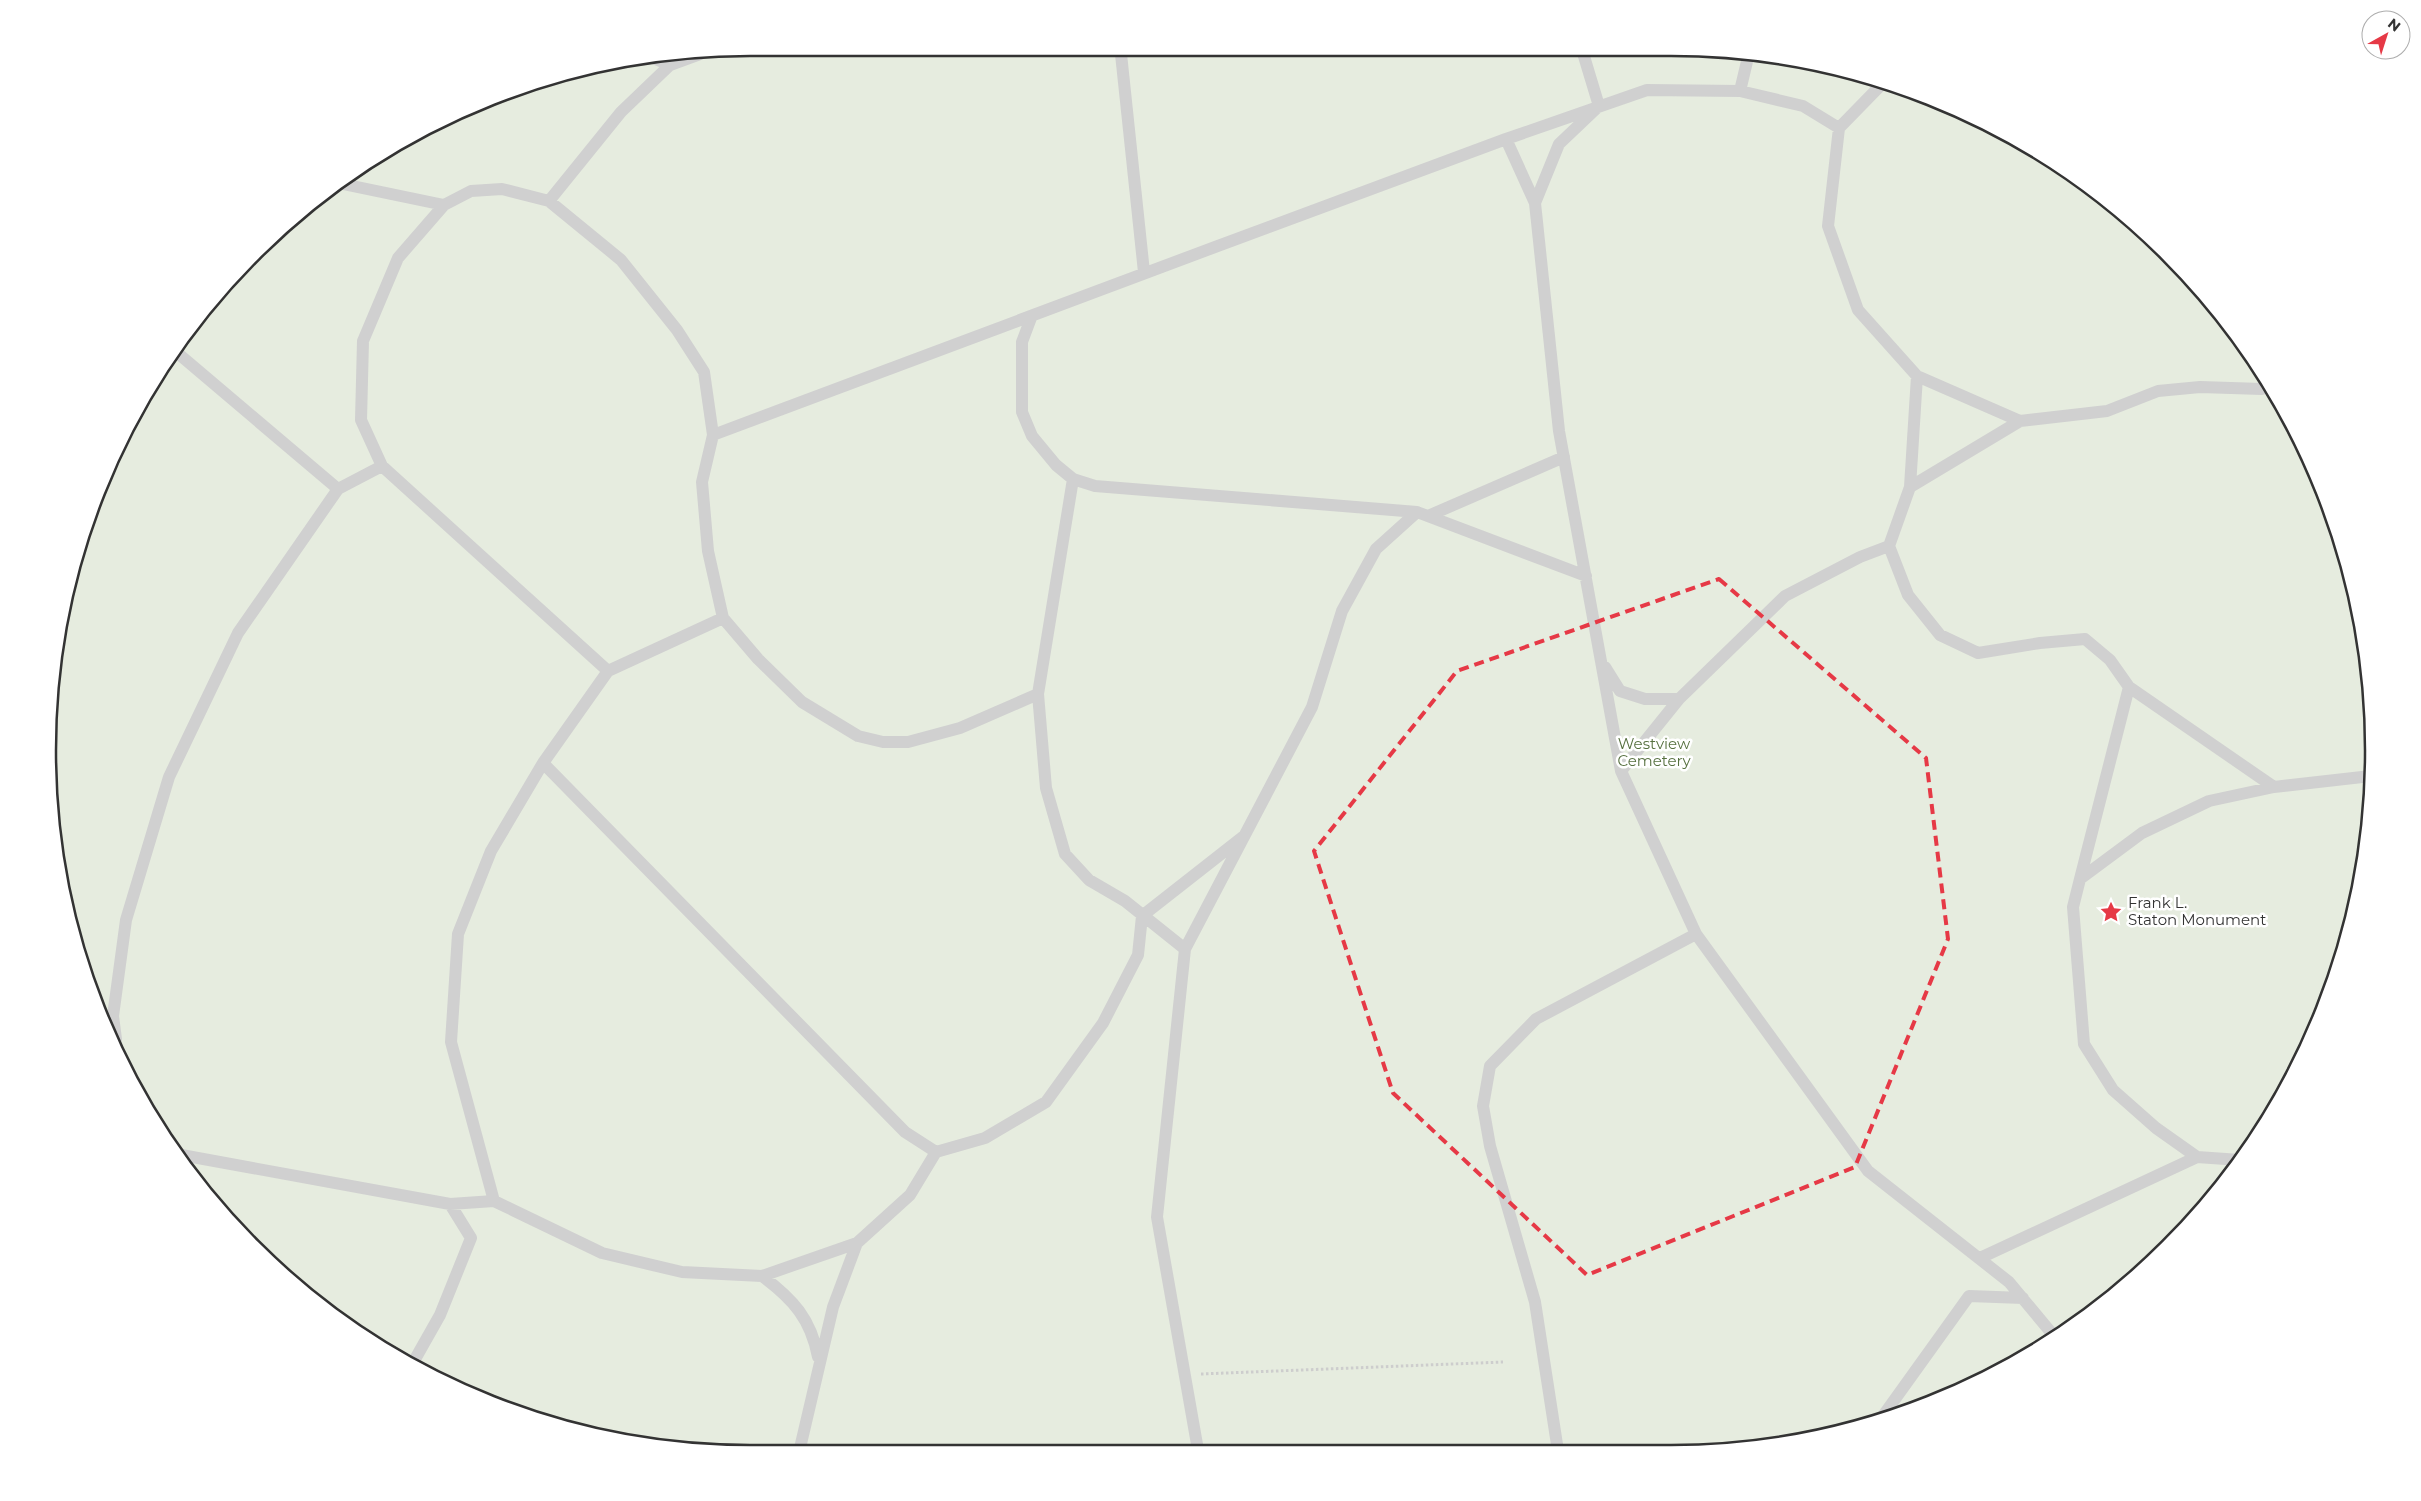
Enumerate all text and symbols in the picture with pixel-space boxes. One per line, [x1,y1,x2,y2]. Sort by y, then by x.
north arrow [2361,10,2411,60]
text: N [2384,14,2404,35]
park label: Westview Cemetery [1617,734,1691,770]
place label: Frank L. Staton Monument [2128,893,2266,929]
place icon: Frank L. Staton Monument [2098,899,2124,925]

